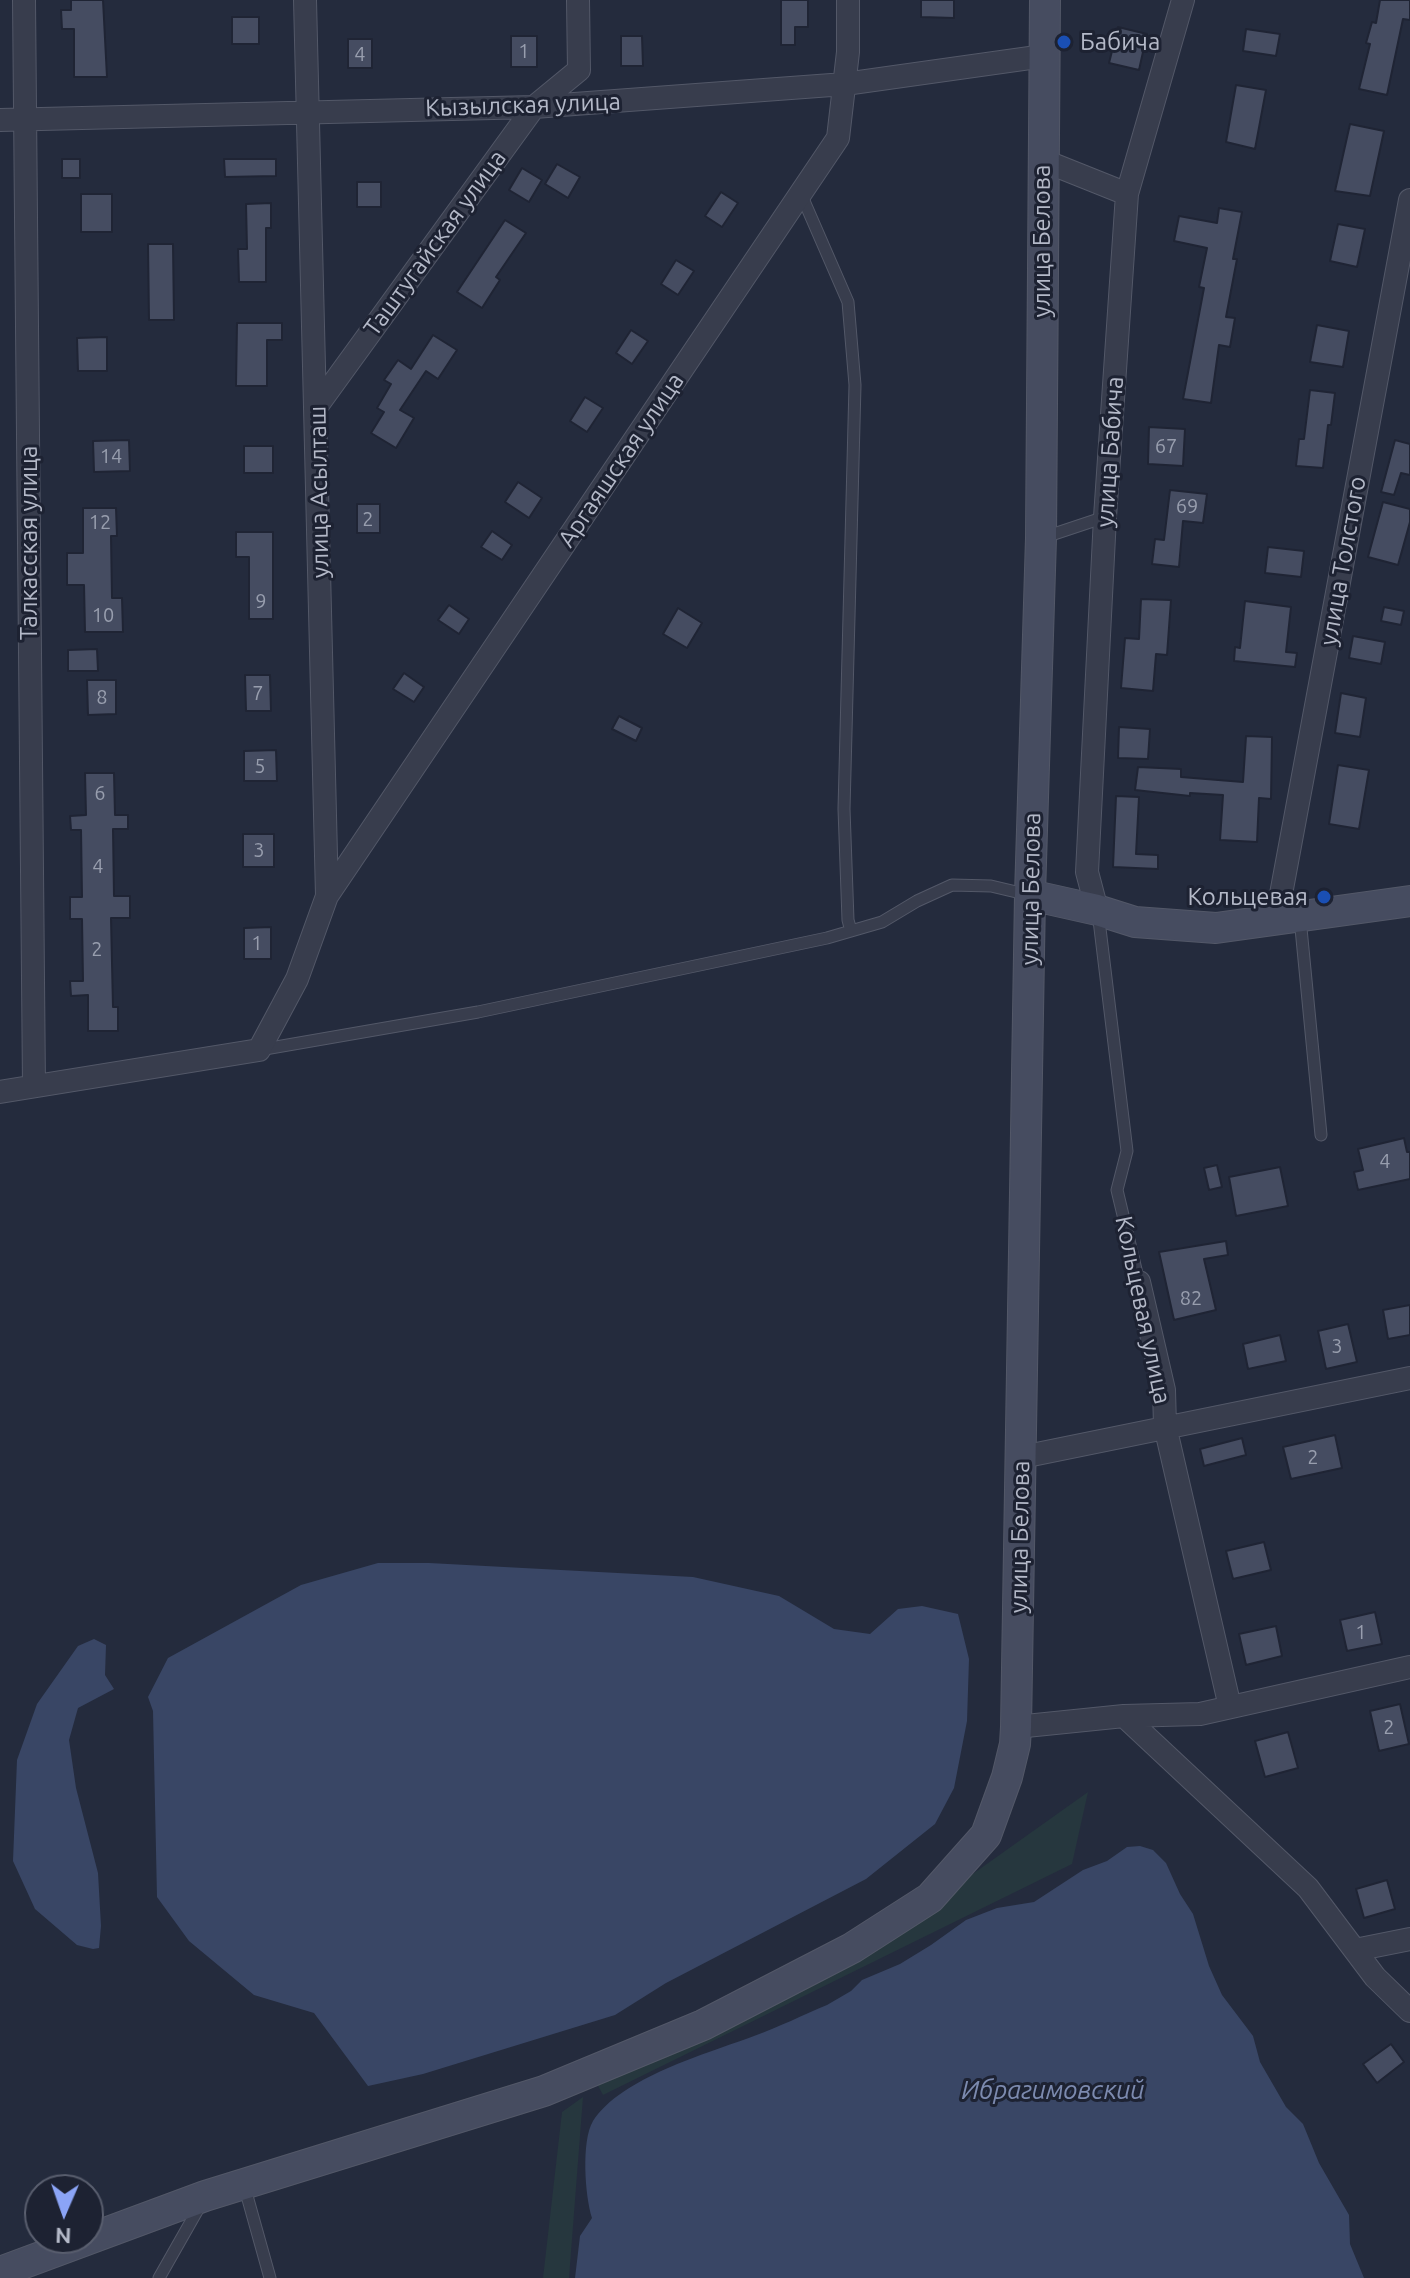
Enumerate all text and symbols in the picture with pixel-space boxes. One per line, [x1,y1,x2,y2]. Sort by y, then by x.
place label: Бабича [1080,28,1160,56]
marker: Бабича [1055,33,1073,51]
house number: 1 [518,39,530,63]
house number: 4 [354,42,366,66]
street label: Кызылская улица [425,87,621,123]
street label: Таштугайская улица [358,144,512,342]
street label: улица Белова [1028,165,1056,317]
street label: Аргаяшская улица [552,367,690,553]
street label: улица Бабича [1090,375,1130,529]
street label: улица Асылташ [303,406,335,578]
house number: 67 [1155,434,1177,458]
house number: 14 [100,444,122,468]
street label: Талкасская улица [15,446,43,640]
street label: улица Толстого [1314,474,1372,648]
house number: 69 [1176,494,1198,518]
house number: 2 [362,507,374,531]
house number: 12 [89,510,111,534]
house number: 9 [255,589,267,613]
house number: 10 [92,603,114,627]
house number: 7 [252,681,264,705]
house number: 8 [96,685,108,709]
house number: 5 [254,754,266,778]
house number: 6 [94,781,106,805]
street label: улица Белова [1015,812,1047,966]
house number: 3 [253,838,265,862]
house number: 4 [92,854,104,878]
place label: Кольцевая [1187,883,1308,911]
marker: Кольцевая [1315,888,1333,906]
house number: 1 [251,931,263,955]
house number: 2 [91,937,103,961]
house number: 4 [1379,1149,1391,1173]
street label: Кольцевая улица [1109,1213,1177,1407]
house number: 82 [1180,1286,1202,1310]
house number: 3 [1331,1334,1343,1358]
house number: 2 [1307,1445,1319,1469]
street label: улица Белова [1004,1460,1036,1614]
house number: 1 [1355,1620,1367,1644]
house number: 2 [1383,1715,1395,1739]
water label: Ибрагимовский [961,2074,1145,2106]
north arrow [24,2174,104,2254]
text: N [55,2224,72,2249]

